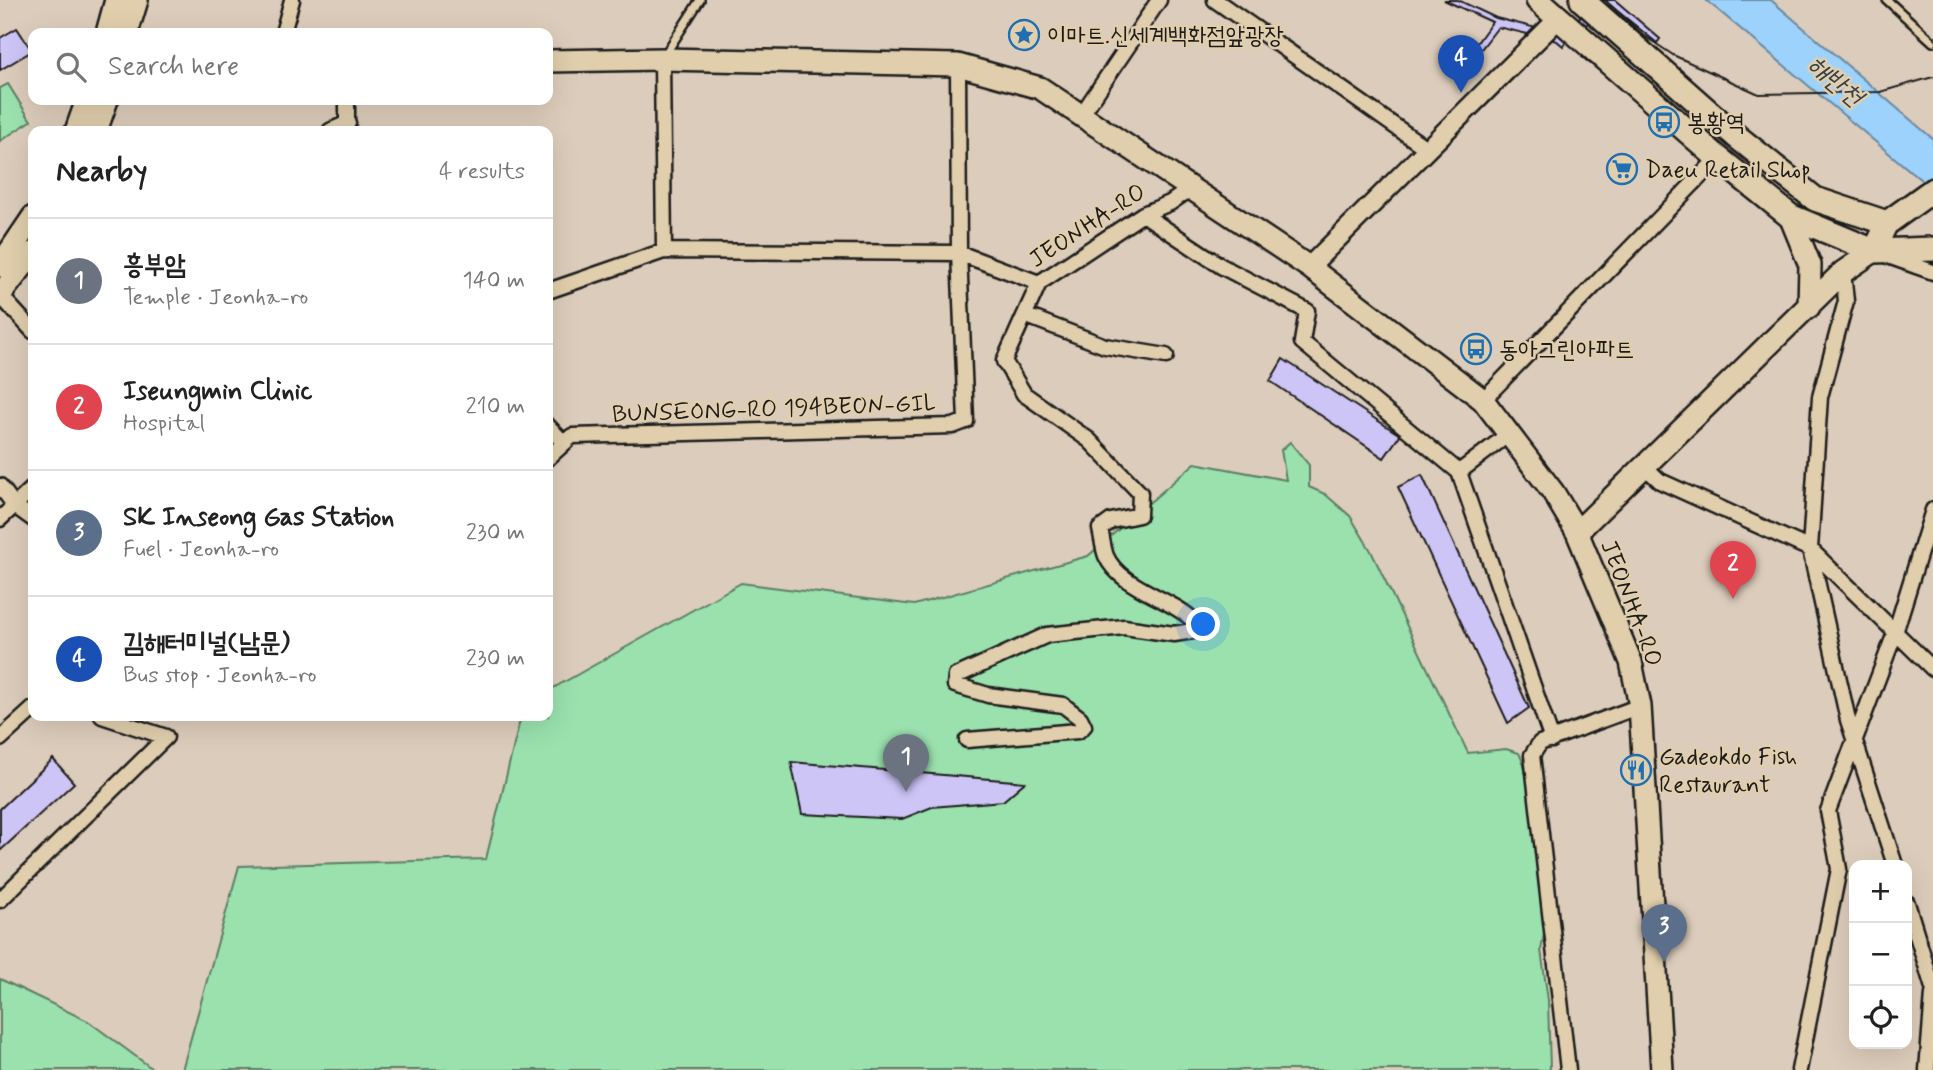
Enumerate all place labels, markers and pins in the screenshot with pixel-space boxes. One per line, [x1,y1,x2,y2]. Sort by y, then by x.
place icon: 이마트.신세계백화점앞광장 [1007,18,1041,52]
place label: 이마트.신세계백화점앞광장 [1047,21,1284,52]
pin: 4 [1438,35,1484,93]
bus stop icon: 봉황역 [1647,105,1681,139]
place label: 봉황역 [1687,108,1745,139]
supermarket icon: Daeu Retail Shop [1605,152,1639,186]
place label: Daeu Retail Shop [1645,155,1811,186]
bus stop icon: 동아그린아파트 [1459,332,1493,366]
place label: 동아그린아파트 [1499,335,1634,366]
pin: 2 [1710,541,1756,599]
pin: 1 [883,734,929,792]
place label: Gadeokdo Fish Restaurant [1659,742,1797,801]
restaurant icon: Gadeokdo Fish Restaurant [1619,753,1653,787]
pin: 3 [1641,904,1687,962]

